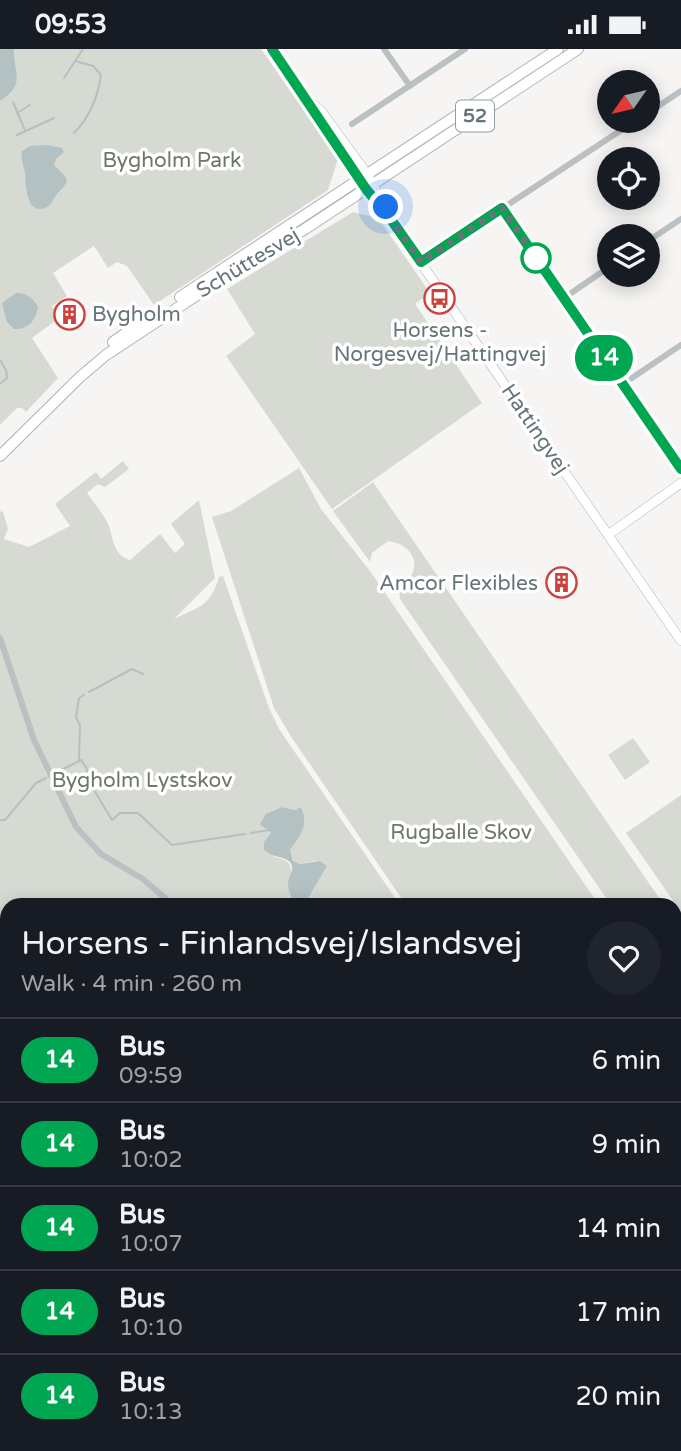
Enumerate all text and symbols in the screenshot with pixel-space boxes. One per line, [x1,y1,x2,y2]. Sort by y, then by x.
text: 09:53 [35,9,107,40]
north arrow [597,70,660,133]
map controls [597,70,660,287]
road number: 52 [456,101,494,131]
button: locate [597,147,660,210]
park label: Bygholm Park [102,148,242,173]
your location [368,189,403,224]
street label: Schüttesvej [192,223,304,303]
button: layers [597,224,660,287]
unlabelled marker [521,243,551,273]
bus stop icon: Horsens - Norgesvej/Hattingvej [423,281,457,315]
building icon: Bygholm [52,297,86,331]
place label: Bygholm [92,302,181,327]
place label: Horsens - Norgesvej/Hattingvej [334,318,546,367]
line badge: 14 [572,335,636,381]
text: 14 [589,343,619,372]
street label: Hattingvej [496,379,574,479]
building icon: Amcor Flexibles [544,566,578,600]
place label: Amcor Flexibles [379,571,538,596]
park label: Bygholm Lystskov [52,768,232,793]
park label: Rugballe Skov [390,820,532,845]
button: heart [587,921,661,995]
text: Horsens - Finlandsvej/Islandsvej [21,924,522,963]
text: Walk · 4 min · 260 m [21,970,242,998]
text: Bus [119,1031,165,1062]
text: 14 [44,1045,75,1074]
text: 6 min [592,1045,661,1076]
text: 09:59 [119,1062,183,1090]
text: Bus [119,1115,165,1146]
text: 14 [44,1129,75,1158]
text: 9 min [592,1129,661,1160]
text: 10:02 [119,1146,183,1174]
text: Bus [119,1199,165,1230]
text: 14 [44,1213,75,1242]
text: 14 min [575,1213,661,1244]
text: 10:07 [119,1230,183,1258]
text: Bus [119,1283,165,1314]
text: 14 [44,1297,75,1326]
text: 17 min [575,1297,661,1328]
text: 10:10 [119,1314,183,1342]
text: Bus [119,1367,165,1398]
text: 14 [44,1381,75,1410]
text: 20 min [575,1381,661,1412]
text: 10:13 [119,1398,183,1426]

